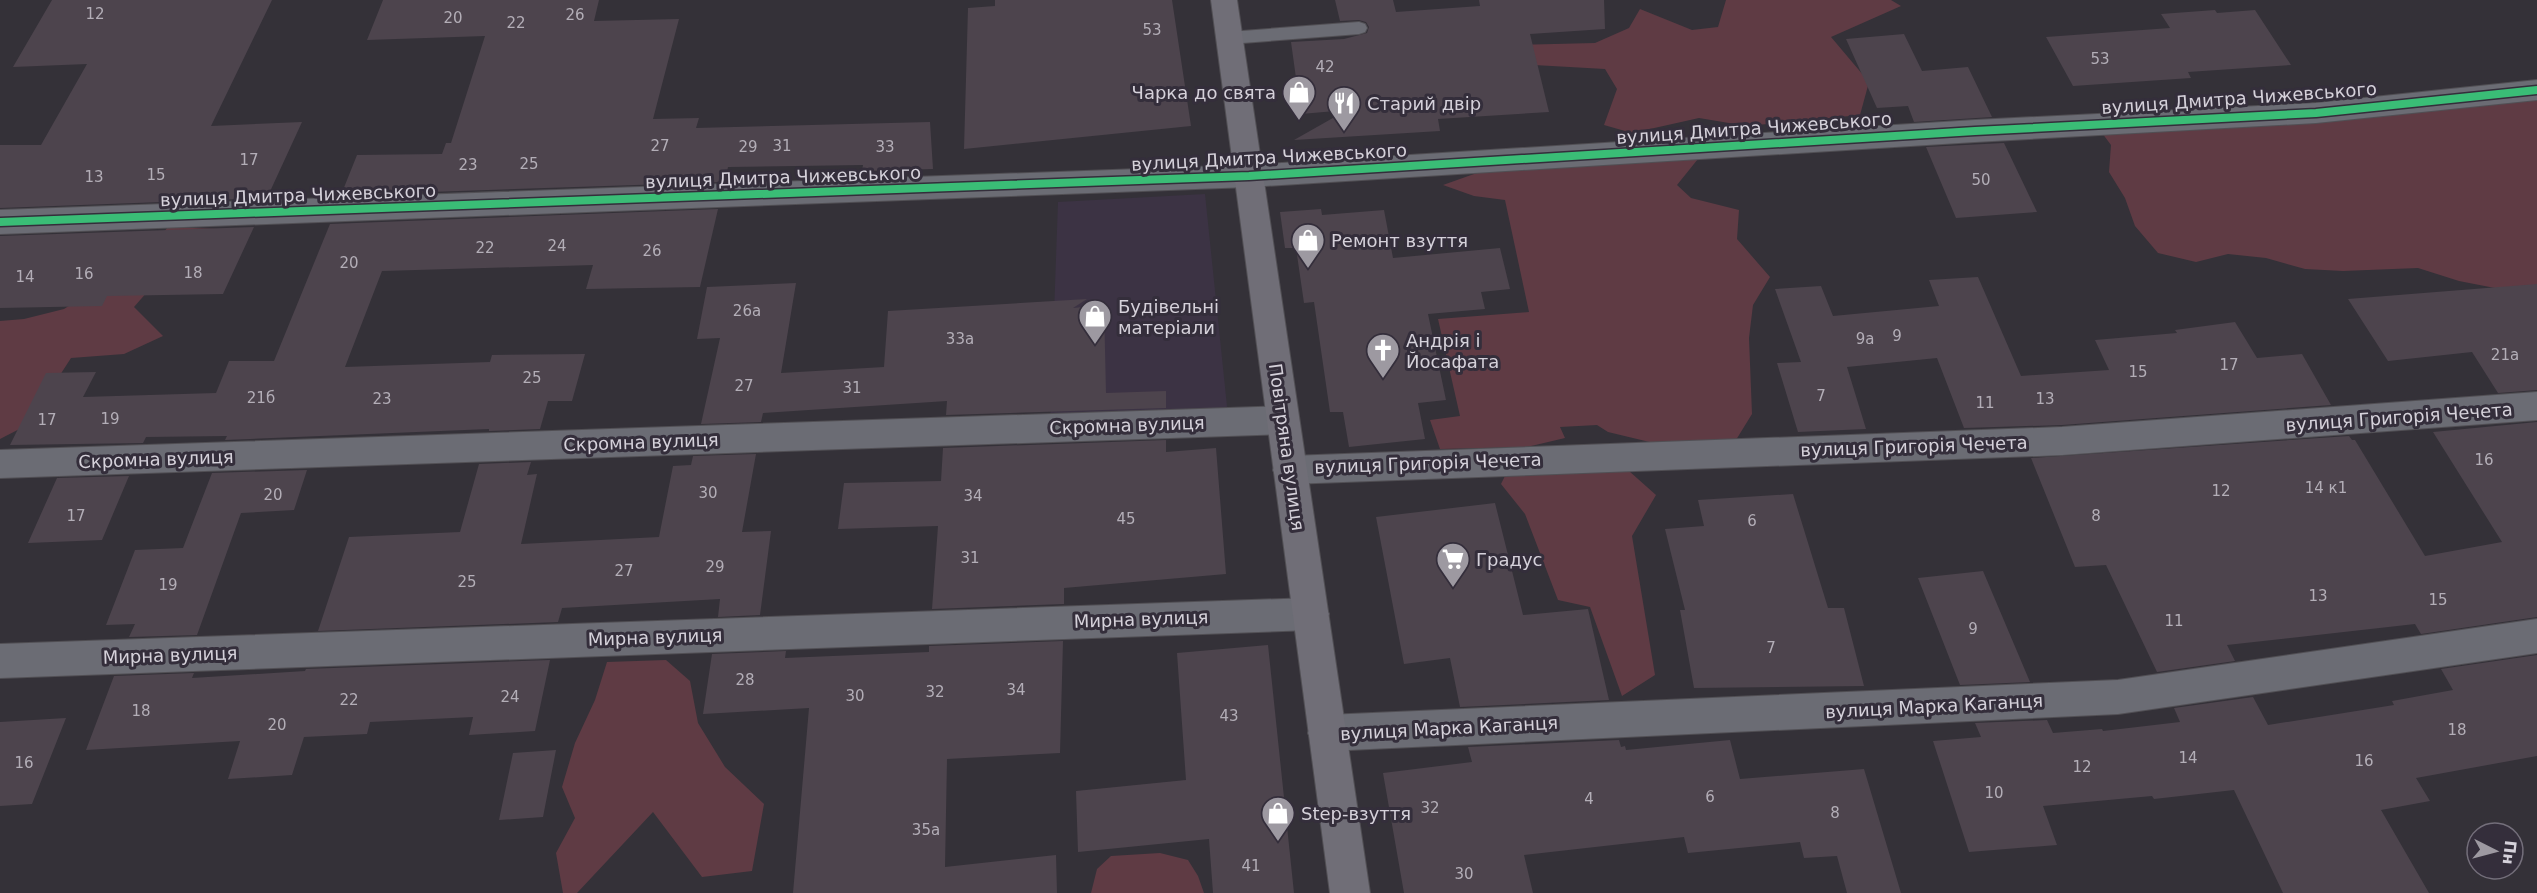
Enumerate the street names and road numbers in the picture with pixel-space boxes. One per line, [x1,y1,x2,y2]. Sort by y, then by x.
street label: вулиця Дмитра Чижевського [2101,78,2377,118]
street label: вулиця Дмитра Чижевського [1616,108,1892,148]
street label: вулиця Дмитра Чижевського [1131,139,1407,175]
street label: вулиця Дмитра Чижевського [645,162,921,192]
street label: вулиця Дмитра Чижевського [160,180,436,210]
street label: Повітряна вулиця [1265,362,1309,532]
street label: вулиця Григорія Чечета [2285,399,2513,435]
street label: Скромна вулиця [1049,412,1205,438]
street label: Скромна вулиця [563,429,719,455]
street label: вулиця Григорія Чечета [1800,432,2028,460]
street label: Скромна вулиця [78,446,234,472]
street label: вулиця Григорія Чечета [1314,449,1542,477]
street label: Мирна вулиця [1073,606,1209,632]
street label: Мирна вулиця [587,624,723,650]
street label: Мирна вулиця [102,642,238,668]
street label: вулиця Марка Каганця [1825,690,2043,722]
street label: вулиця Марка Каганця [1340,712,1558,744]

